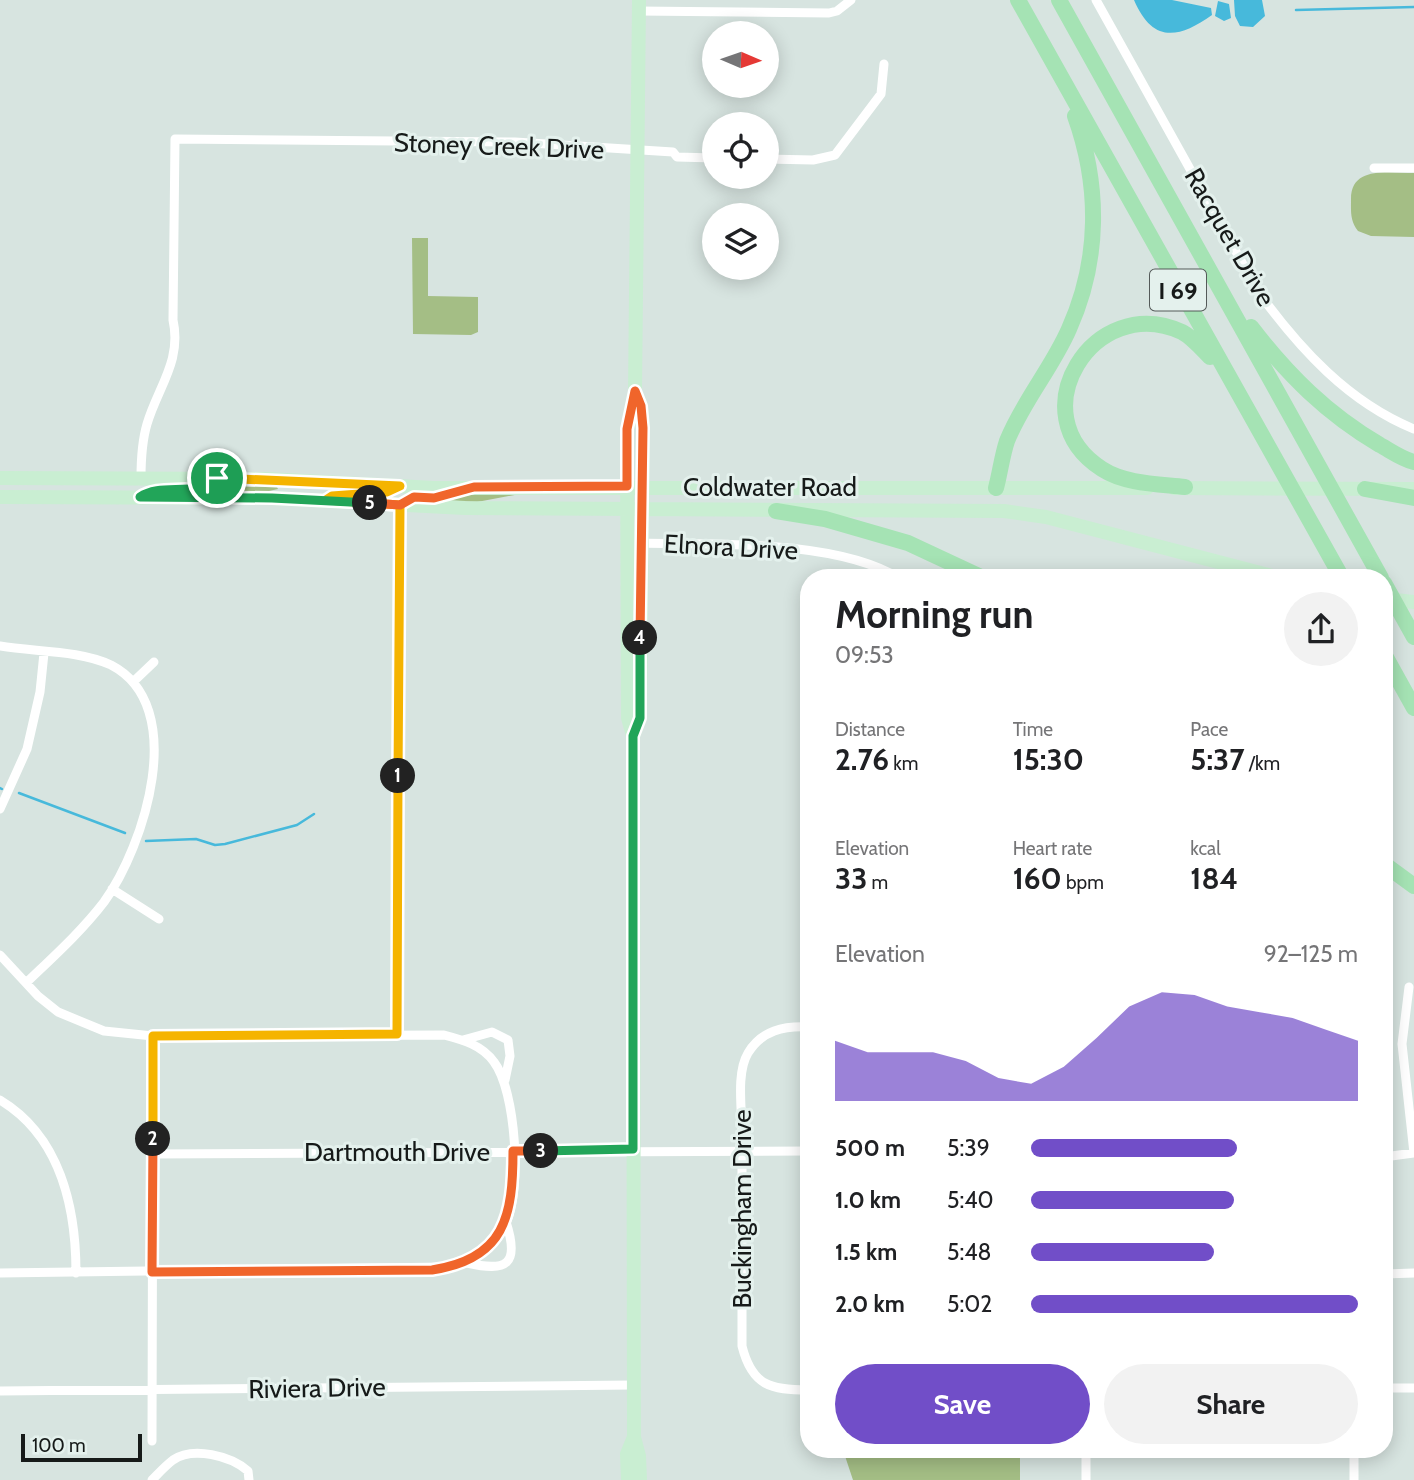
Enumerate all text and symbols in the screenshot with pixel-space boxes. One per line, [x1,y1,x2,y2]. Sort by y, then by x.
north arrow [702,21,779,98]
map controls [702,21,779,280]
button: locate [702,112,779,189]
street label: Stoney Creek Drive [393,126,605,166]
street label: Racquet Drive [1178,162,1282,312]
button: layers [702,203,779,280]
road number: I 69 [1150,270,1206,310]
pin [187,448,247,508]
icon: arrive [198,459,236,497]
street label: Coldwater Road [683,471,857,503]
pin: 5 [352,486,388,520]
text: 5 [364,491,375,514]
street label: Elnora Drive [663,528,799,566]
text: Morning run [835,591,1034,638]
button: share [1284,592,1358,666]
pin: 4 [622,620,658,656]
text: 4 [634,626,645,649]
text: 09:53 [835,641,894,669]
text: Distance [835,718,905,741]
text: Time [1013,718,1053,741]
text: Pace [1190,718,1228,741]
text: 2.76 [835,741,889,778]
text: 15:30 [1013,741,1084,778]
text: 5:37 [1190,741,1245,778]
text: km [889,752,918,775]
text: /km [1245,752,1280,775]
pin: 1 [380,758,416,794]
text: 1 [394,764,401,787]
text: Elevation [835,837,909,860]
text: Heart rate [1013,837,1092,860]
text: kcal [1190,837,1221,860]
text: 33 [835,860,867,897]
text: 160 [1013,860,1062,897]
text: 184 [1190,860,1238,897]
text: m [867,871,888,894]
text: bpm [1062,871,1104,894]
text: Elevation [835,940,925,968]
text: 92–125 m [1264,940,1358,968]
street label: Buckingham Drive [726,1109,758,1309]
pin: 2 [136,1122,170,1156]
text: 2 [147,1127,158,1150]
pin: 3 [524,1134,558,1168]
text: 500 m [835,1134,905,1162]
text: 5:39 [947,1134,990,1162]
street label: Dartmouth Drive [304,1136,490,1168]
text: 3 [535,1139,546,1162]
text: 1.0 km [835,1186,901,1214]
text: 5:40 [947,1186,994,1214]
text: 1.5 km [835,1238,897,1266]
text: 5:48 [947,1238,991,1266]
text: 2.0 km [835,1290,905,1318]
text: 5:02 [947,1290,992,1318]
button: Save [835,1364,1090,1444]
button: Share [1104,1364,1358,1444]
street label: Riviera Drive [248,1371,386,1405]
scale bar [21,1431,142,1463]
text: 100 m [32,1434,86,1457]

